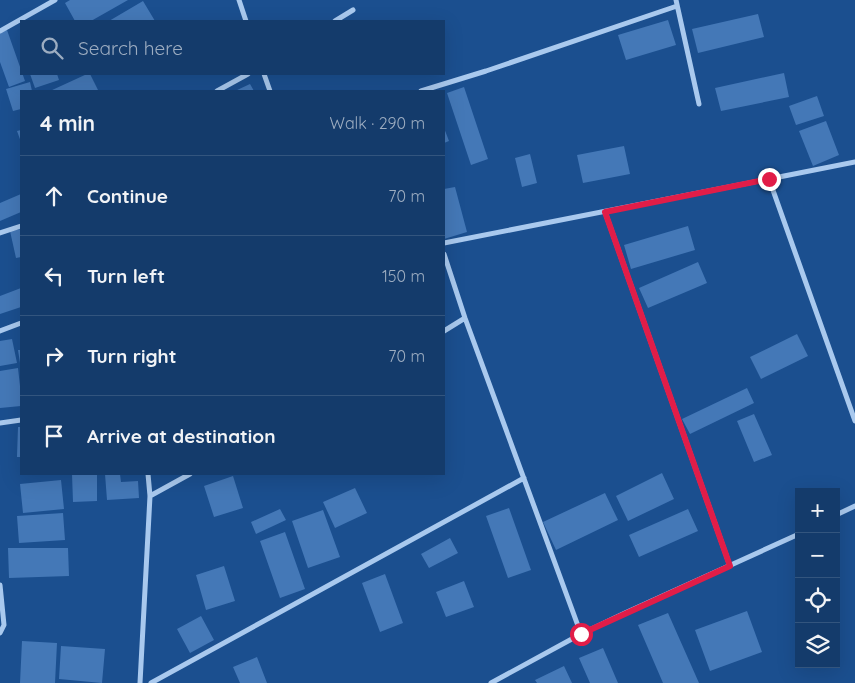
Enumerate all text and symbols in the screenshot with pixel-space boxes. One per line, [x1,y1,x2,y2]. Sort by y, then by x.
search box [20,20,445,75]
icon: search [38,34,66,62]
text: Search here [78,36,183,60]
text: 4 min [40,110,95,136]
text: Walk · 290 m [330,113,425,133]
route end [758,168,781,191]
icon: ahead [40,182,68,210]
text: Continue [87,184,168,208]
text: 70 m [388,186,425,206]
icon: left [40,262,68,290]
text: Turn left [87,264,165,288]
text: 150 m [382,266,425,286]
icon: right [40,342,68,370]
text: Turn right [87,344,176,368]
text: 70 m [388,346,425,366]
icon: arrive [40,422,68,450]
text: Arrive at destination [87,424,276,448]
map controls [795,488,840,668]
button: + [795,488,840,533]
button: − [795,533,840,578]
button: locate [795,578,840,623]
route start [570,623,593,646]
button: layers [795,623,840,668]

